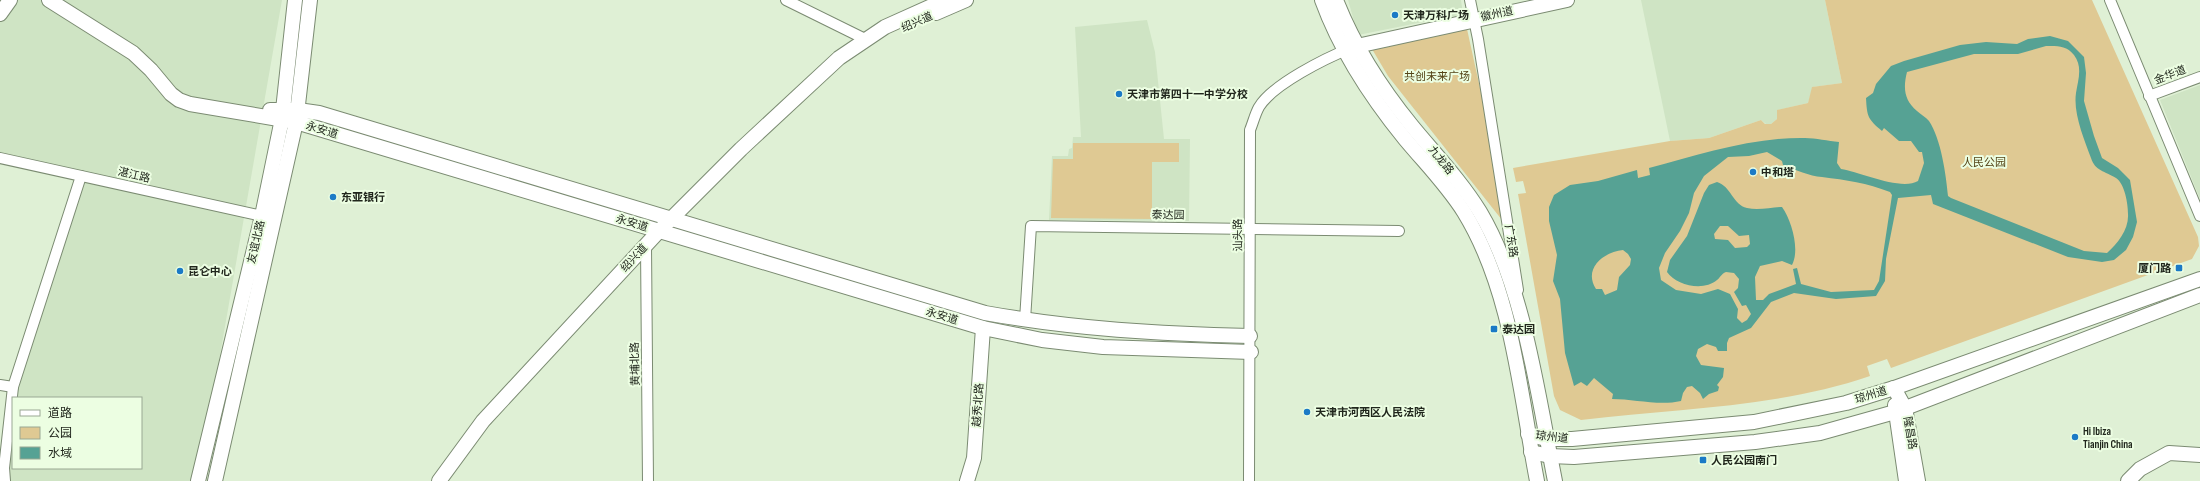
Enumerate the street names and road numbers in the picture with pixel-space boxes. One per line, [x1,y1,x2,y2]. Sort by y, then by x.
street label: 徽州道 [1480,4,1514,24]
street label: 绍兴道 [899,9,935,35]
street label: 金华道 [2152,63,2188,87]
street label: 永安道 [304,119,340,141]
street label: 九龙路 [1426,143,1456,177]
street label: 湛江路 [116,165,152,185]
street label: 泰达园 [1151,208,1185,222]
street label: 永安道 [614,212,650,234]
street label: 汕头路 [1231,218,1245,252]
street label: 友谊北路 [245,219,267,265]
street label: 广东路 [1502,224,1520,258]
street label: 绍兴道 [618,241,650,275]
street label: 永安道 [924,305,960,327]
street label: 黄埔北路 [628,342,642,386]
street label: 越秀北路 [970,383,986,427]
street label: 琼州道 [1853,384,1889,406]
street label: 隆昌路 [1901,416,1919,450]
street label: 琼州道 [1535,429,1569,445]

